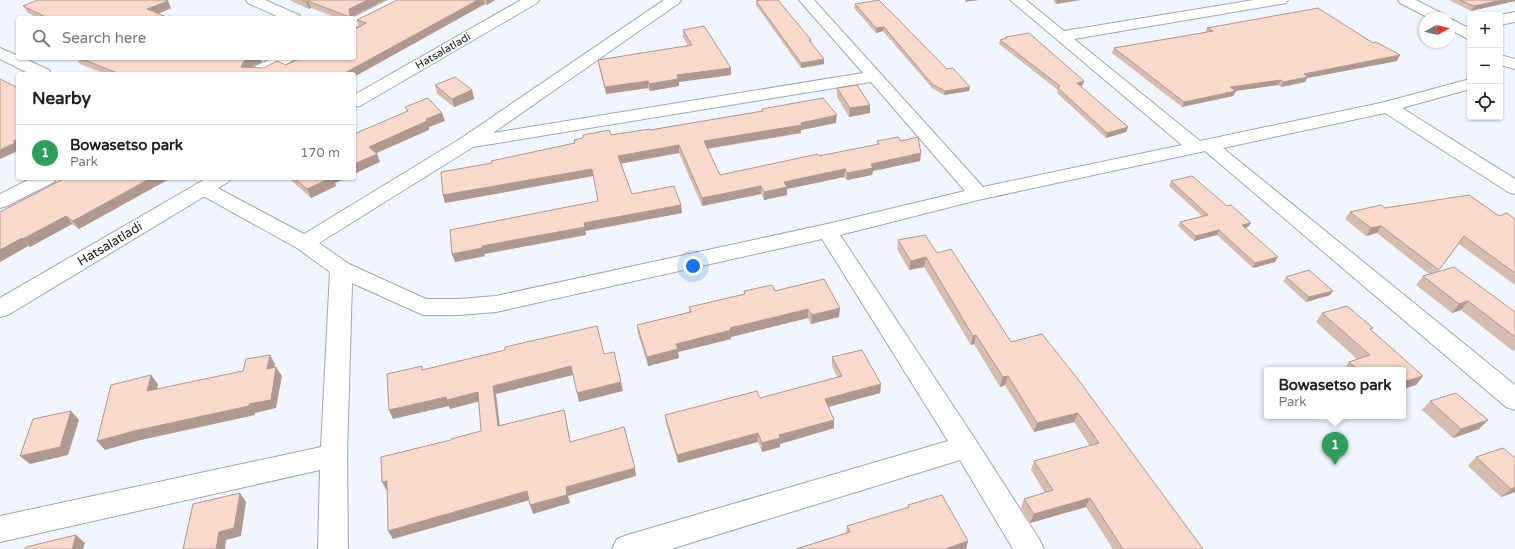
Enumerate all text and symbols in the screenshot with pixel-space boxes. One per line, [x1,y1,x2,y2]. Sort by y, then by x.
north arrow [1419,12,1455,48]
map controls [1467,12,1503,120]
button: + [1467,12,1503,48]
search box [16,16,356,60]
icon: search [30,27,52,49]
text: Search here [62,29,146,47]
street label: Hatsalatladi [413,30,473,72]
button: − [1467,48,1503,84]
button: locate [1467,84,1503,120]
text: Nearby [32,88,91,109]
text: Bowasetso park [70,136,183,154]
text: 1 [41,145,49,161]
text: 170 m [300,145,340,161]
text: Park [70,154,98,170]
street label: Hatsalatladi [75,218,145,270]
your location [683,256,703,276]
popup [1264,367,1406,419]
text: Bowasetso park [1278,376,1392,394]
text: Park [1278,394,1306,410]
pin: 1 [1322,432,1348,465]

